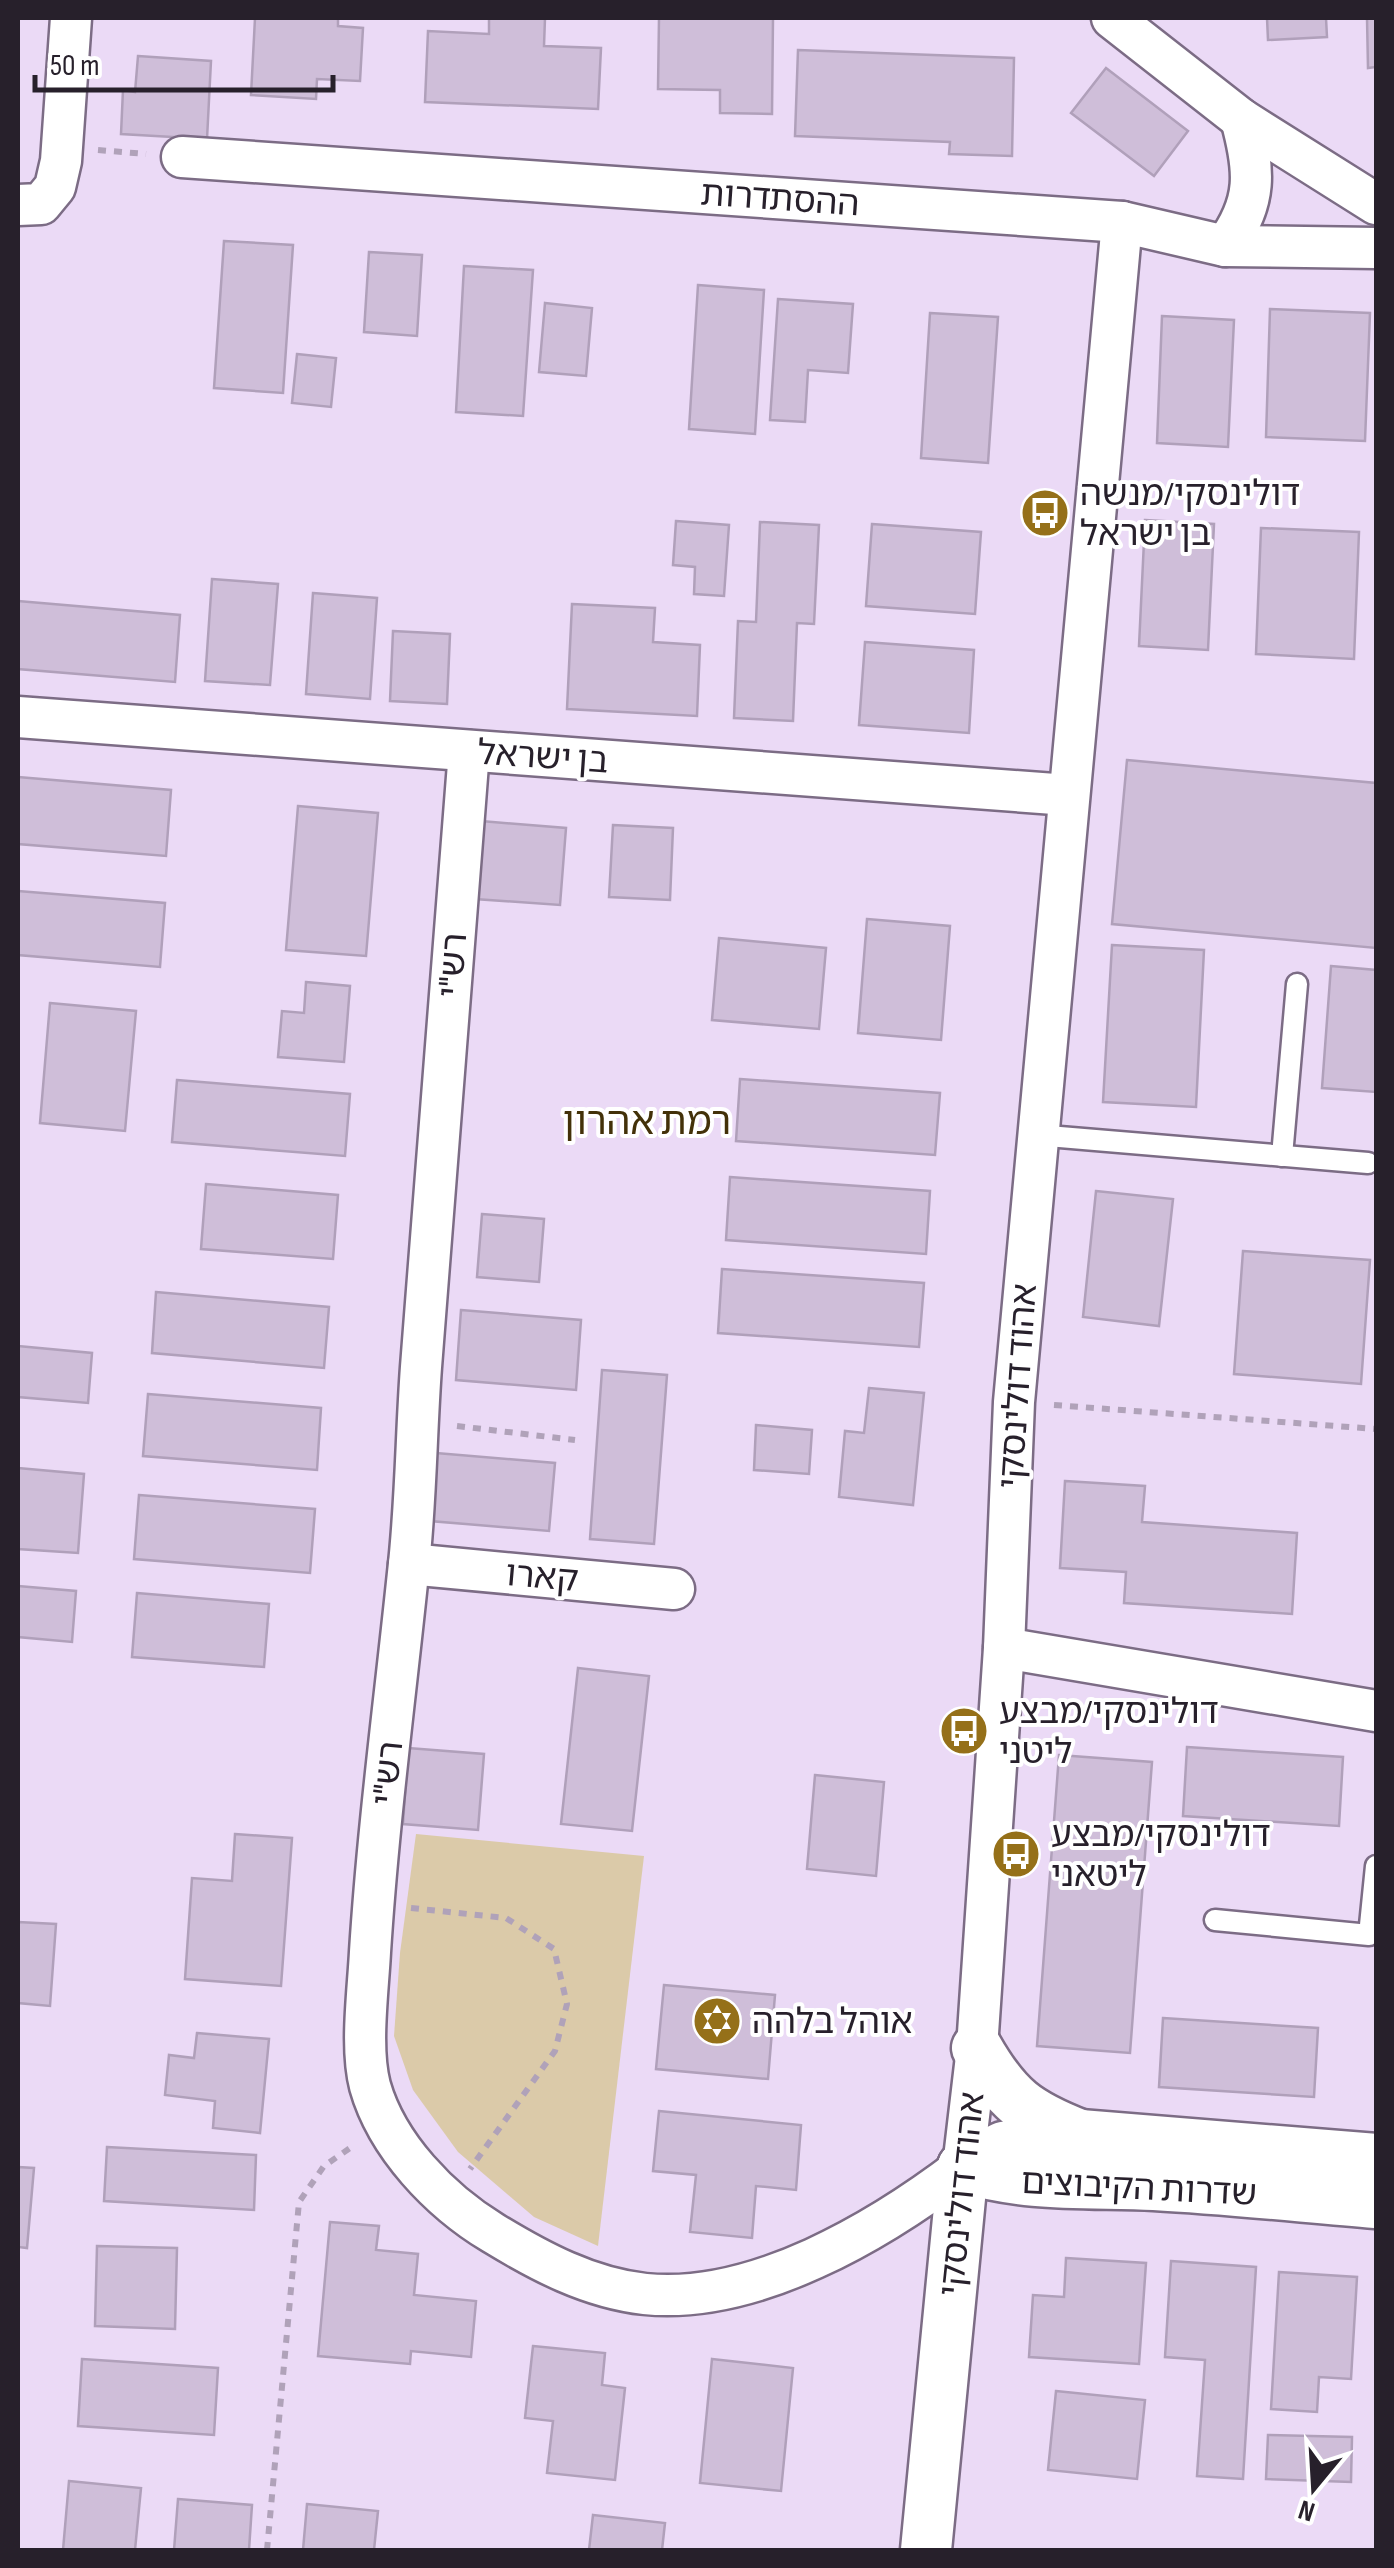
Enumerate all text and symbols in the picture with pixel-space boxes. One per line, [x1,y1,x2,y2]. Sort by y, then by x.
scale bar [35,30,332,92]
text: 50 m [50,48,99,84]
street label: ההסתדרות [699,172,861,227]
place label: דולינסקי/מנשה בן ישראל [1080,473,1300,556]
bus stop icon: דולינסקי/מנשה בן ישראל [1019,487,1071,539]
street label: בן ישראל [476,731,610,784]
street label: רש"י [430,931,477,999]
district label: רמת אהרון [563,1100,731,1145]
street label: אהוד דולינסקי [990,1282,1047,1490]
street label: קארו [504,1553,580,1602]
place label: דולינסקי/מבצע ליטני [999,1691,1219,1774]
bus stop icon: דולינסקי/מבצע ליטני [938,1705,990,1757]
street label: רש"י [364,1739,413,1807]
place label: דולינסקי/מבצע ליטאני [1051,1814,1271,1897]
bus stop icon: דולינסקי/מבצע ליטאני [990,1828,1042,1880]
synagogue icon: אוהל בלהה [691,1995,743,2047]
place label: אוהל בלהה [752,2001,913,2044]
street label: אהוד דולינסקי [930,2090,995,2298]
street label: שדרות הקיבוצים [1020,2161,1258,2216]
north arrow [1264,2438,1364,2538]
text: N [1295,2492,1319,2528]

